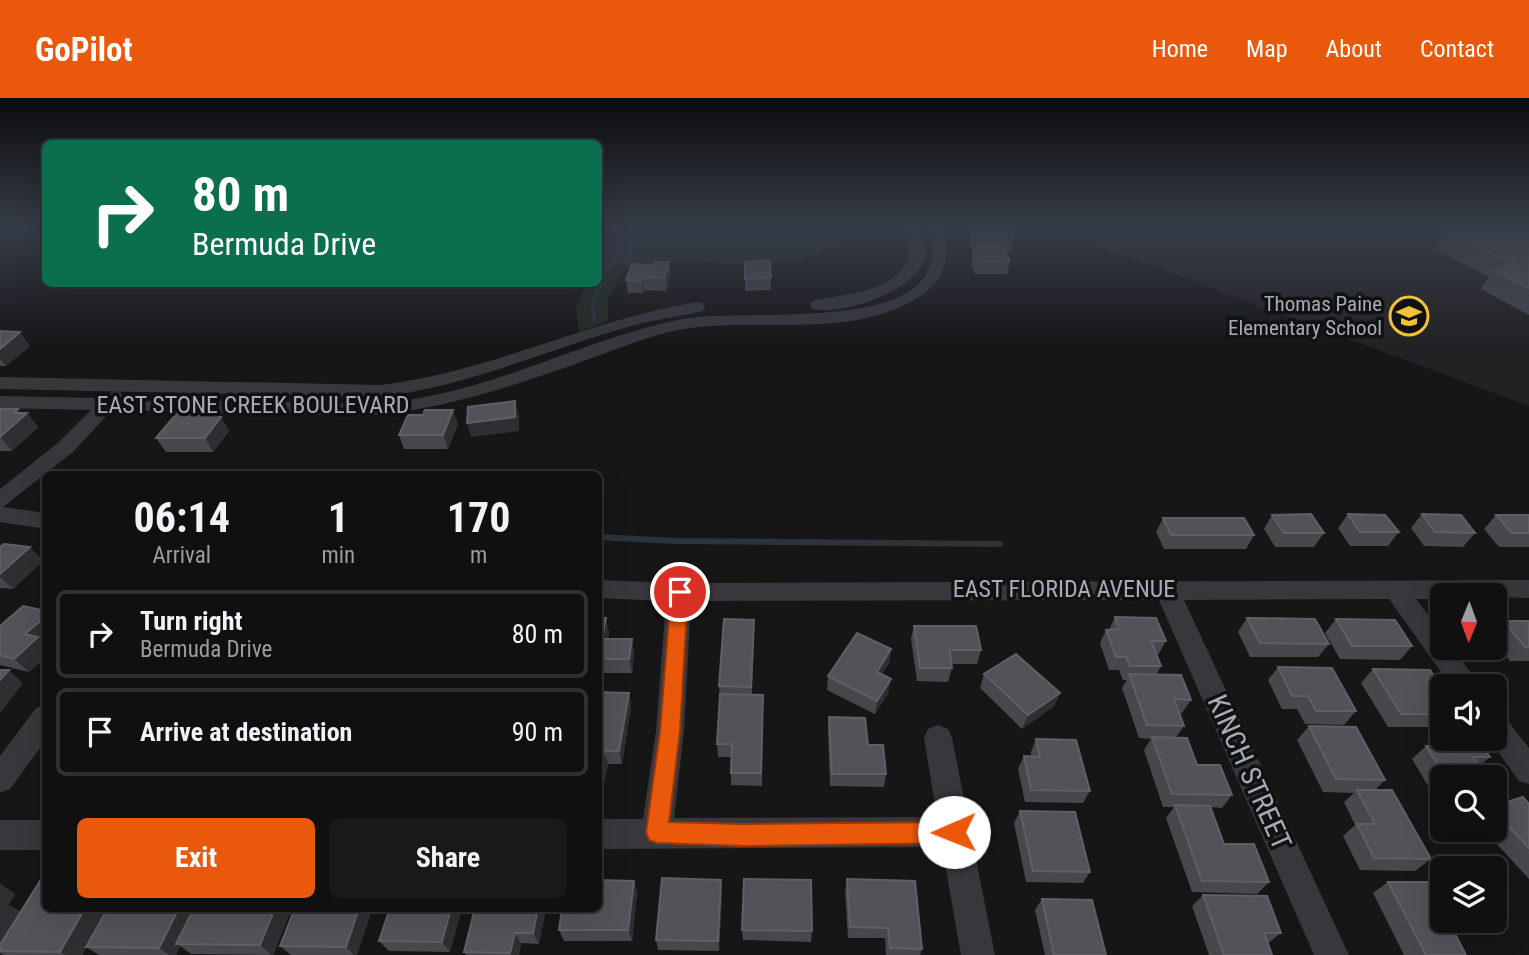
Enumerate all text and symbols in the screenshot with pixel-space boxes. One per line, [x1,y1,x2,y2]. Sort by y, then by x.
text: GoPilot [35,30,133,69]
text: Home [1152,35,1208,63]
text: Map [1246,35,1288,63]
text: About [1326,35,1382,63]
text: Contact [1420,35,1494,63]
text: 80 m [192,166,289,223]
icon: right [77,168,168,259]
text: Bermuda Drive [192,225,376,263]
place label: Thomas Paine Elementary School [1228,292,1382,340]
school or university icon: Thomas Paine Elementary School [1388,295,1430,337]
street label: EAST STONE CREEK BOULEVARD [96,391,410,419]
text: 06:14 [134,493,230,542]
text: 1 [328,493,349,542]
text: 170 [447,493,510,542]
text: Arrival [152,542,211,569]
text: min [321,542,355,569]
text: m [470,542,487,569]
pin [650,562,710,622]
icon: arrive [661,573,699,611]
street label: EAST FLORIDA AVENUE [953,575,1175,603]
north arrow [1430,583,1507,660]
map controls [1430,583,1507,933]
text: Turn right [140,606,242,636]
icon: right [81,615,119,653]
text: 80 m [512,619,563,649]
text: Bermuda Drive [140,636,272,663]
button: sound [1430,674,1507,751]
street label: KINCH STREET [1201,690,1298,855]
icon: arrive [81,713,119,751]
text: Arrive at destination [140,717,352,747]
text: 90 m [512,717,563,747]
button: search [1430,765,1507,842]
position arrow [917,795,991,869]
button: Exit [77,818,315,898]
button: Share [329,818,567,898]
button: layers [1430,856,1507,933]

